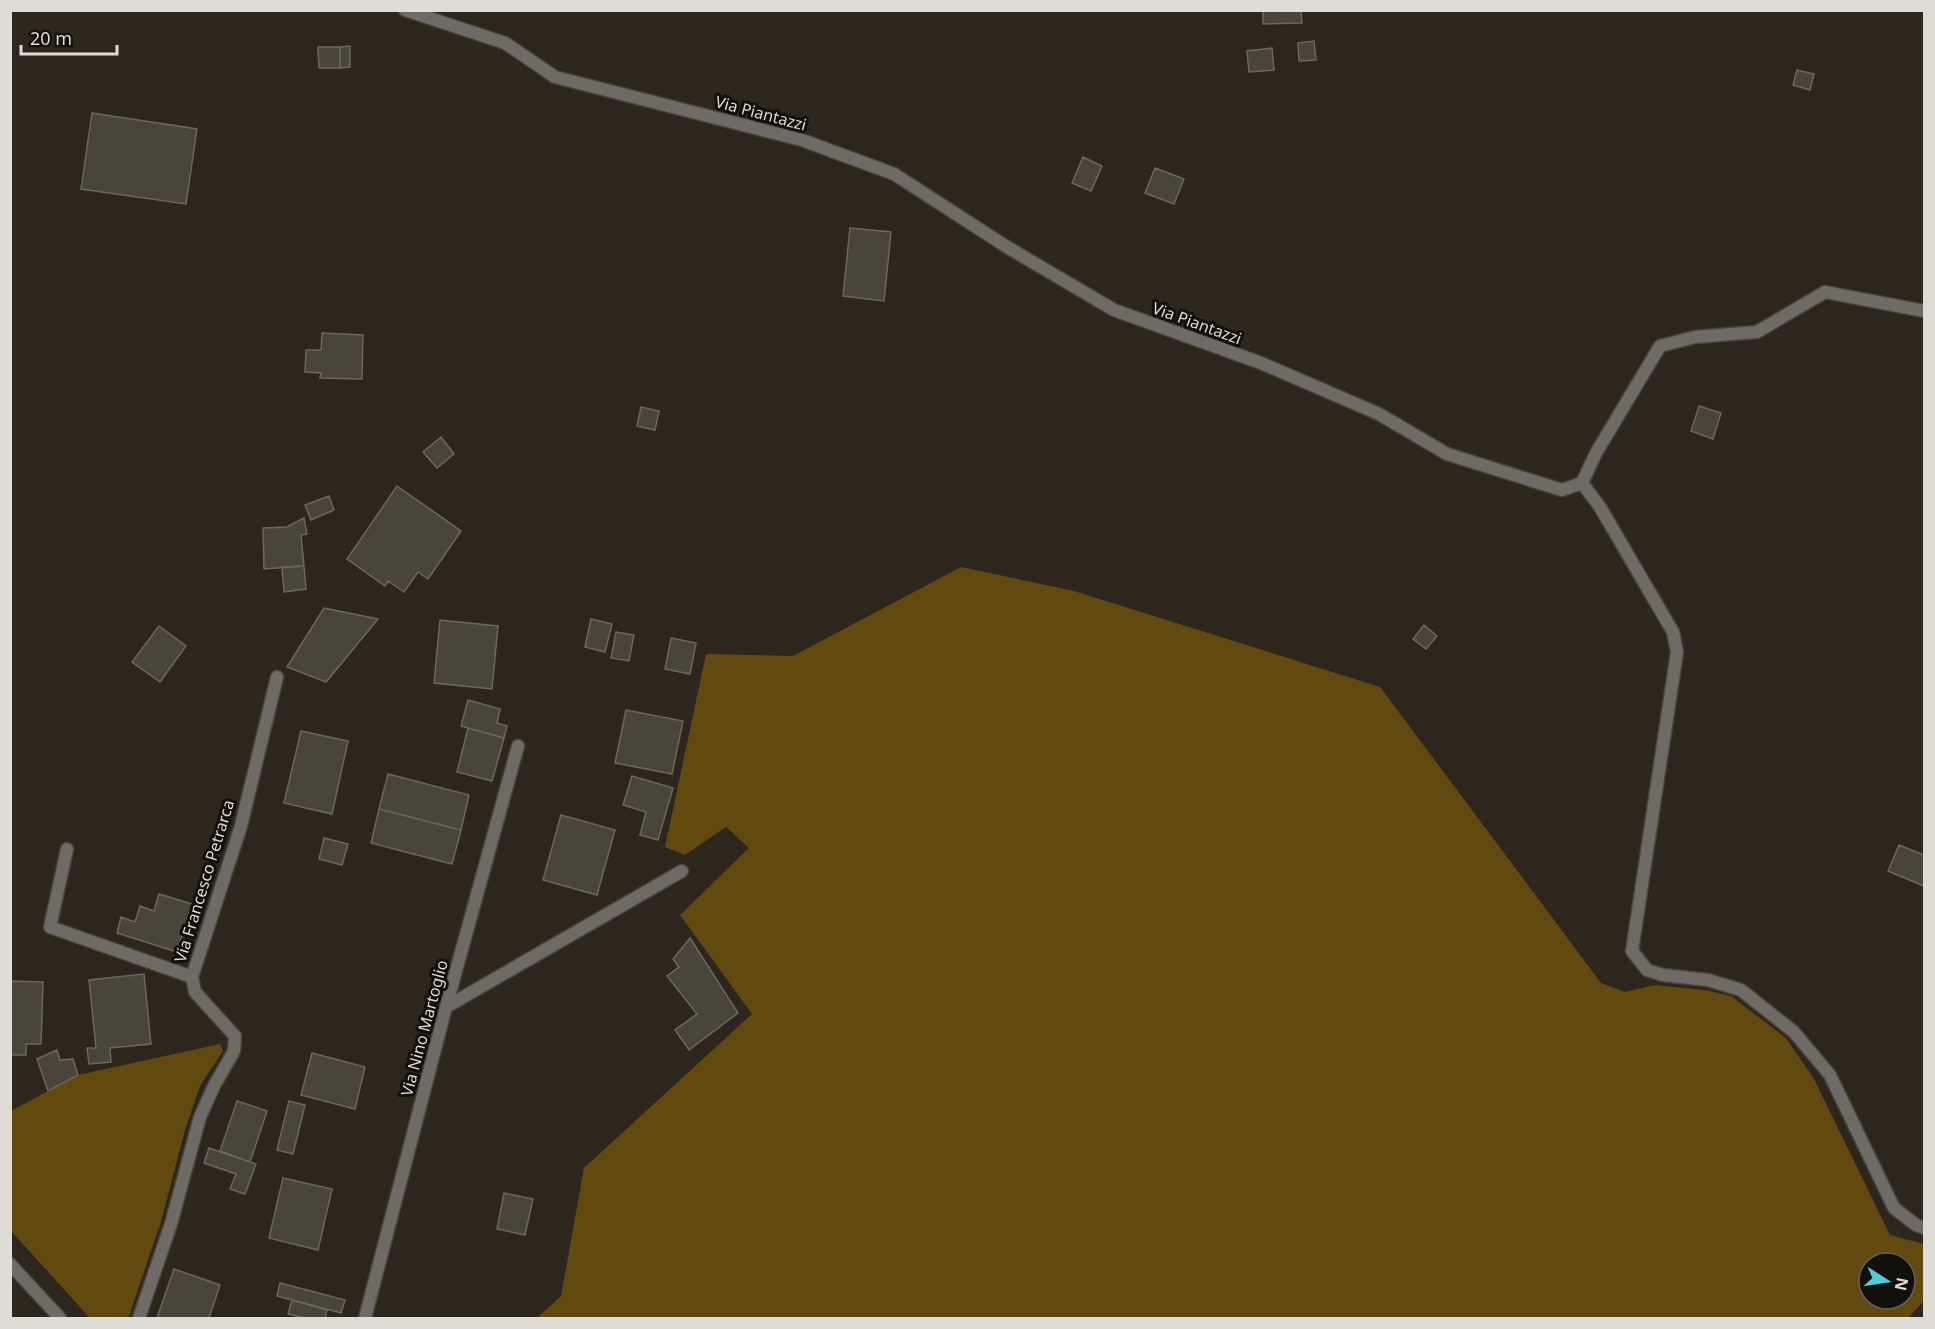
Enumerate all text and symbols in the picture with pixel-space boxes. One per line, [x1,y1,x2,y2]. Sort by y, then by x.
scale bar [21,18,117,56]
text: 20 m [30,26,72,50]
street label: Via Piantazzi [713,90,809,136]
street label: Via Piantazzi [1149,297,1245,349]
street label: Via Francesco Petrarca [169,797,239,965]
street label: Via Nino Martoglio [395,957,453,1099]
north arrow [1857,1251,1917,1311]
text: N [1890,1275,1914,1293]

